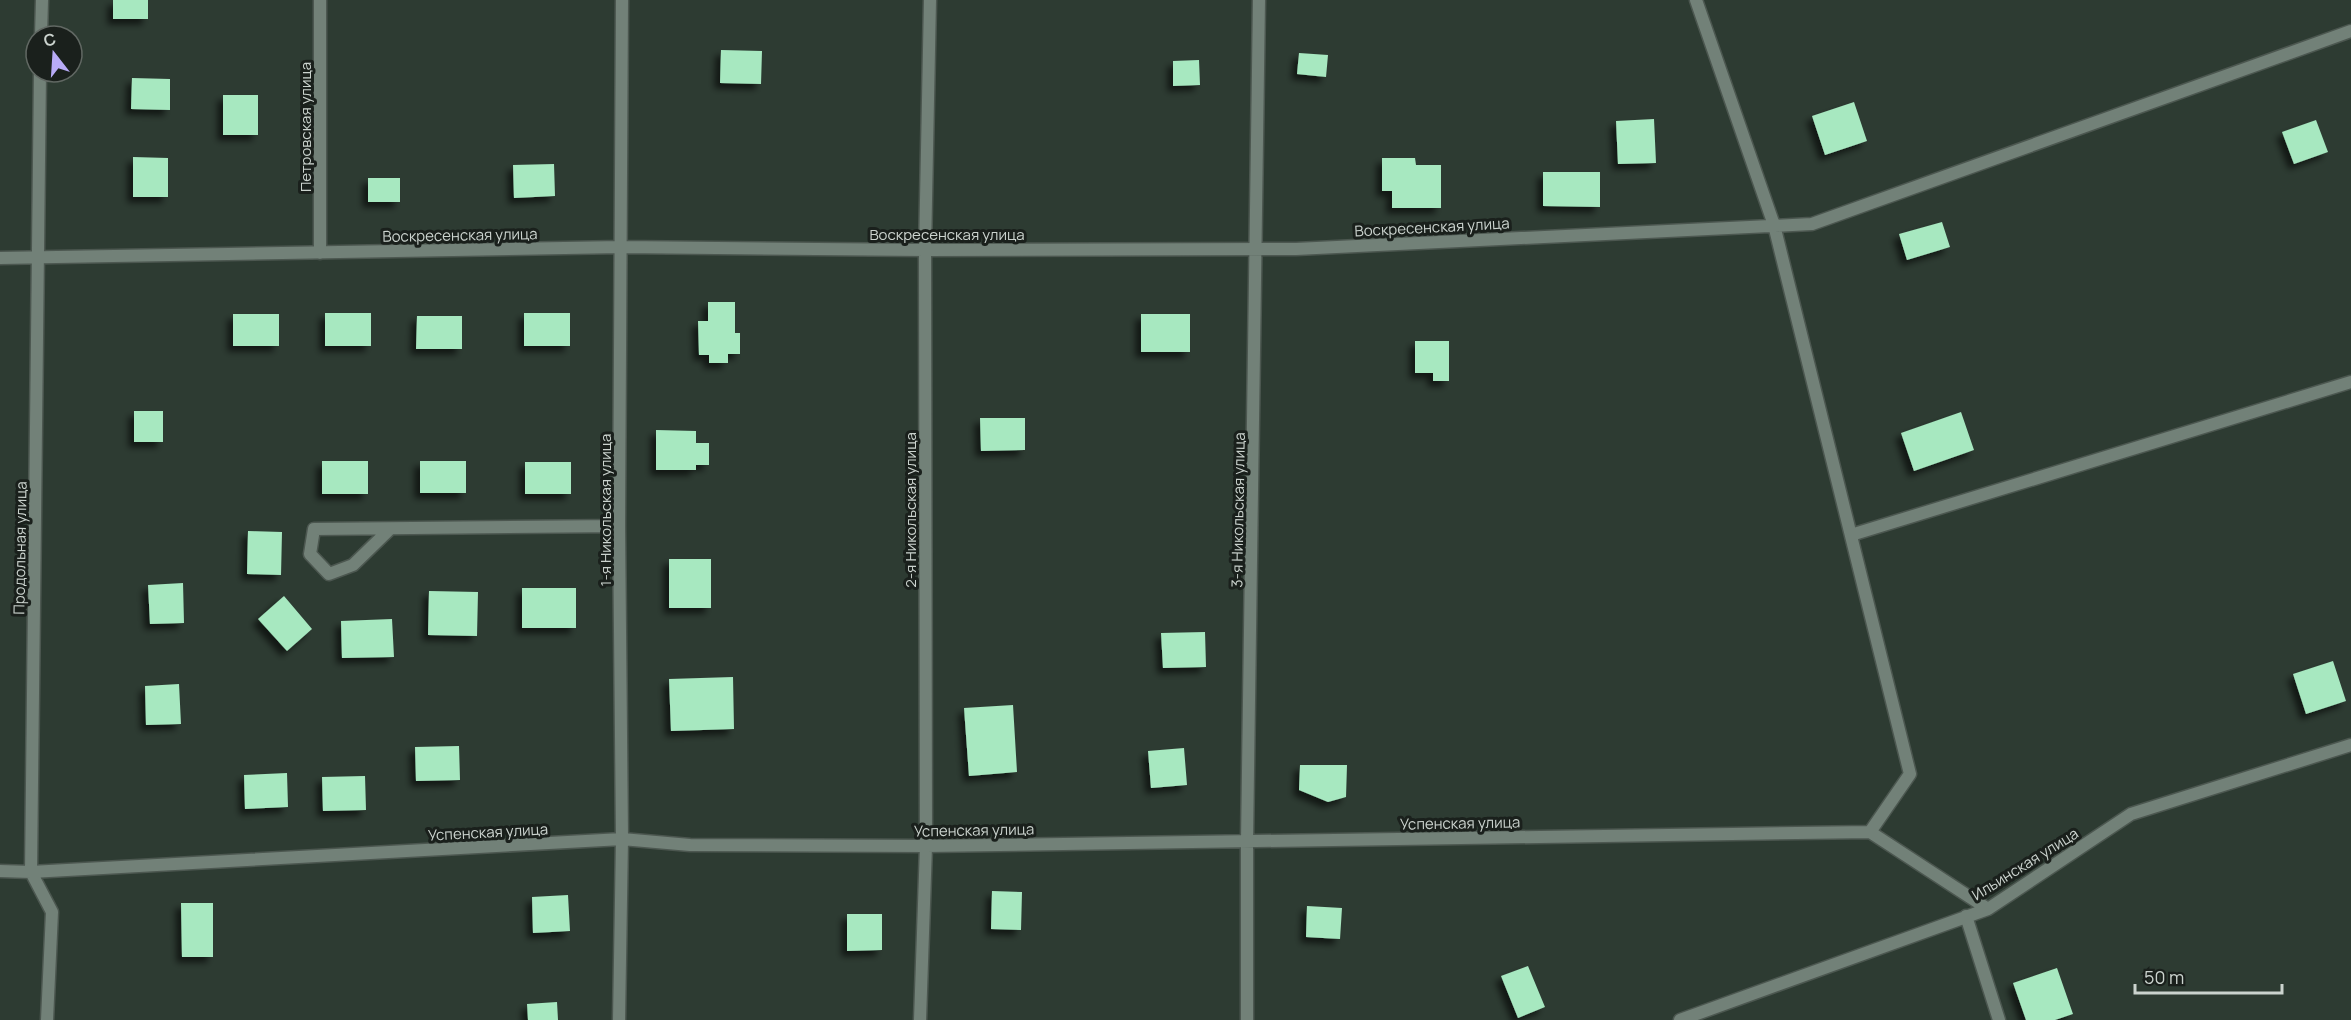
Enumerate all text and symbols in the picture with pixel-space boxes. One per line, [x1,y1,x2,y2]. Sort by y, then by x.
north arrow [24,24,84,84]
text: С [41,27,59,52]
street label: Петровская улица [295,62,316,192]
street label: Воскресенская улица [1354,212,1510,242]
street label: Воскресенская улица [382,223,538,247]
street label: Воскресенская улица [869,224,1025,245]
street label: 2-я Никольская улица [900,432,921,588]
street label: 3-я Никольская улица [1226,432,1250,588]
street label: 1-я Никольская улица [595,434,616,586]
street label: Продольная улица [8,481,32,615]
street label: Успенская улица [1400,811,1520,835]
street label: Успенская улица [427,818,549,846]
street label: Успенская улица [914,818,1034,842]
street label: Ильинская улица [1968,823,2082,905]
scale bar [2135,957,2282,995]
text: 50 m [2144,965,2184,989]

